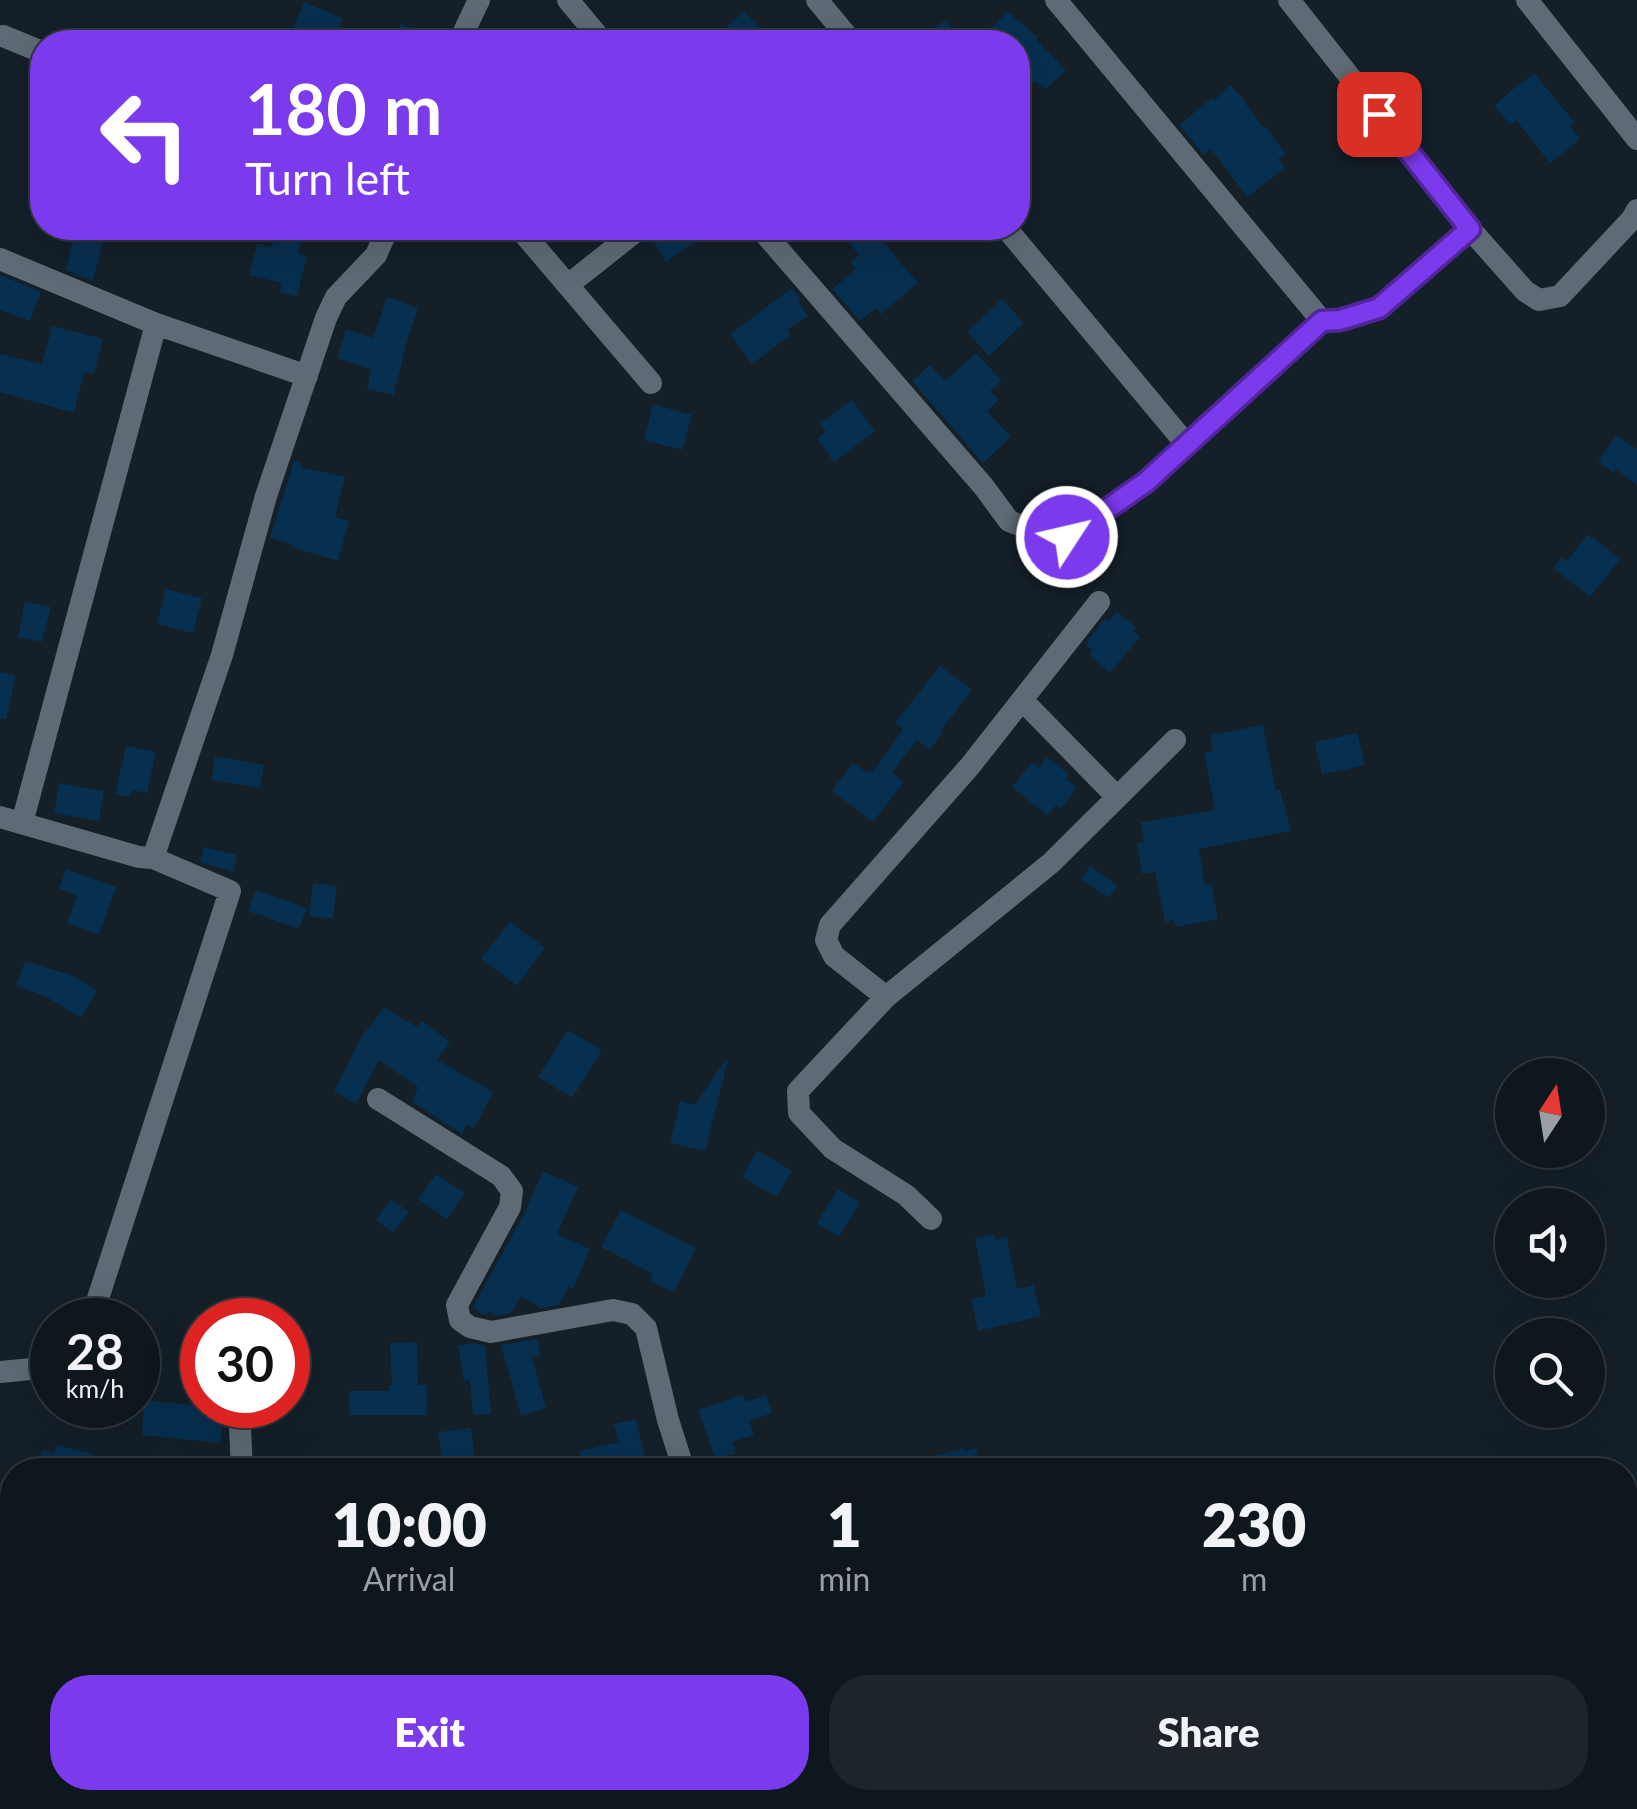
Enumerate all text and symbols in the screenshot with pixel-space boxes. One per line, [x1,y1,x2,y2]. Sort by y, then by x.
text: 180 m [245,66,442,150]
icon: left [80,70,210,200]
pin [1337,72,1422,157]
icon: arrive [1352,87,1407,142]
text: Turn left [245,151,410,205]
position arrow [1015,485,1119,589]
north arrow [1495,1058,1605,1168]
map controls [1495,1058,1605,1428]
button: sound [1495,1188,1605,1298]
speed limit sign: 30 [180,1298,310,1428]
button: search [1495,1318,1605,1428]
text: 28 [66,1321,124,1381]
text: km/h [66,1373,124,1403]
text: 10:00 [332,1488,487,1560]
text: 1 [827,1488,862,1560]
text: 230 [1202,1488,1306,1560]
text: Arrival [363,1559,455,1598]
text: min [818,1559,870,1598]
text: m [1241,1559,1267,1598]
button: Exit [50,1675,809,1790]
button: Share [829,1675,1588,1790]

